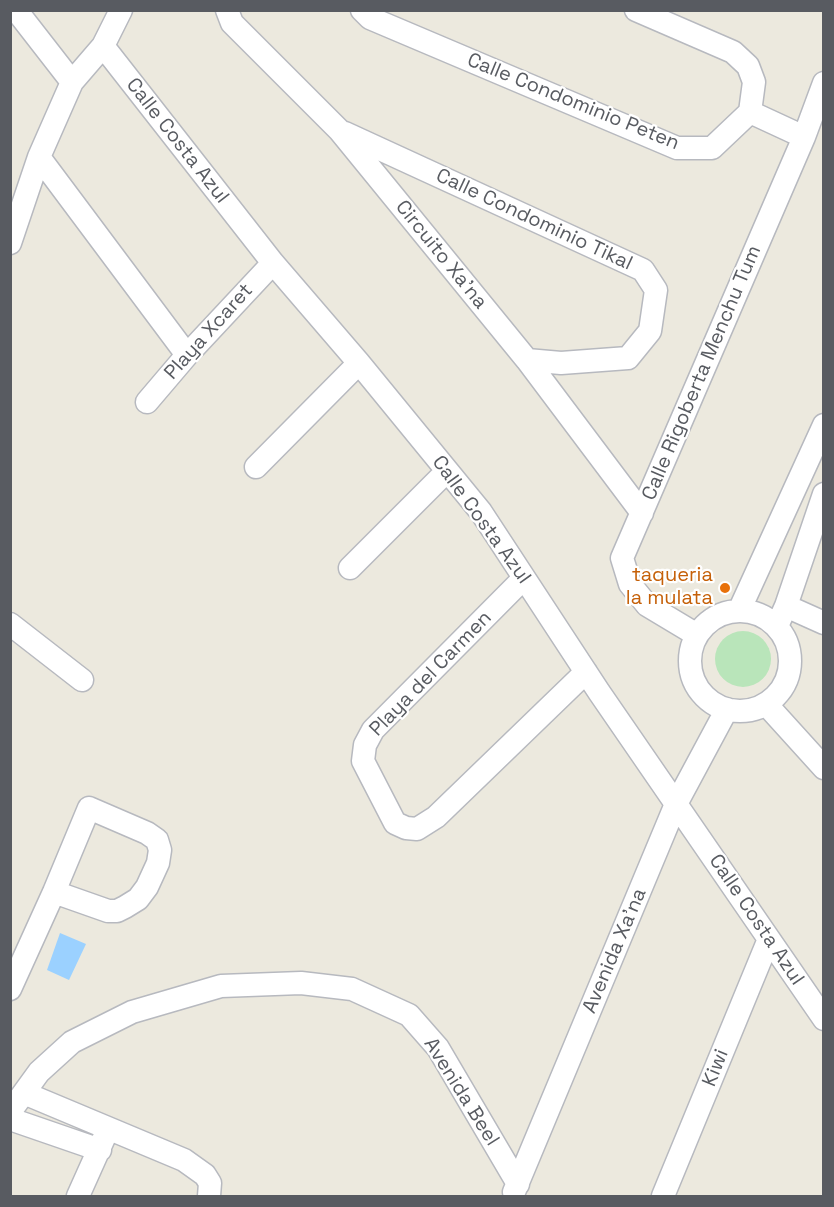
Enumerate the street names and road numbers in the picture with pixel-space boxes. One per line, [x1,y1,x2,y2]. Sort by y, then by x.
street label: Calle Condominio Peten [463,48,683,156]
street label: Calle Costa Azul [121,73,233,209]
street label: Calle Condominio Tikal [432,164,636,276]
street label: Circuito Xa'na [390,196,492,314]
street label: Calle Rigoberta Menchu Tum [637,242,767,504]
street label: Playa Xcaret [160,279,258,385]
street label: Calle Costa Azul [426,451,536,589]
street label: Playa del Carmen [365,606,497,742]
street label: Calle Costa Azul [703,850,809,990]
street label: Avenida Xa'na [578,885,652,1017]
street label: Avenida Beel [418,1034,504,1150]
street label: Kiwi [698,1046,734,1090]

